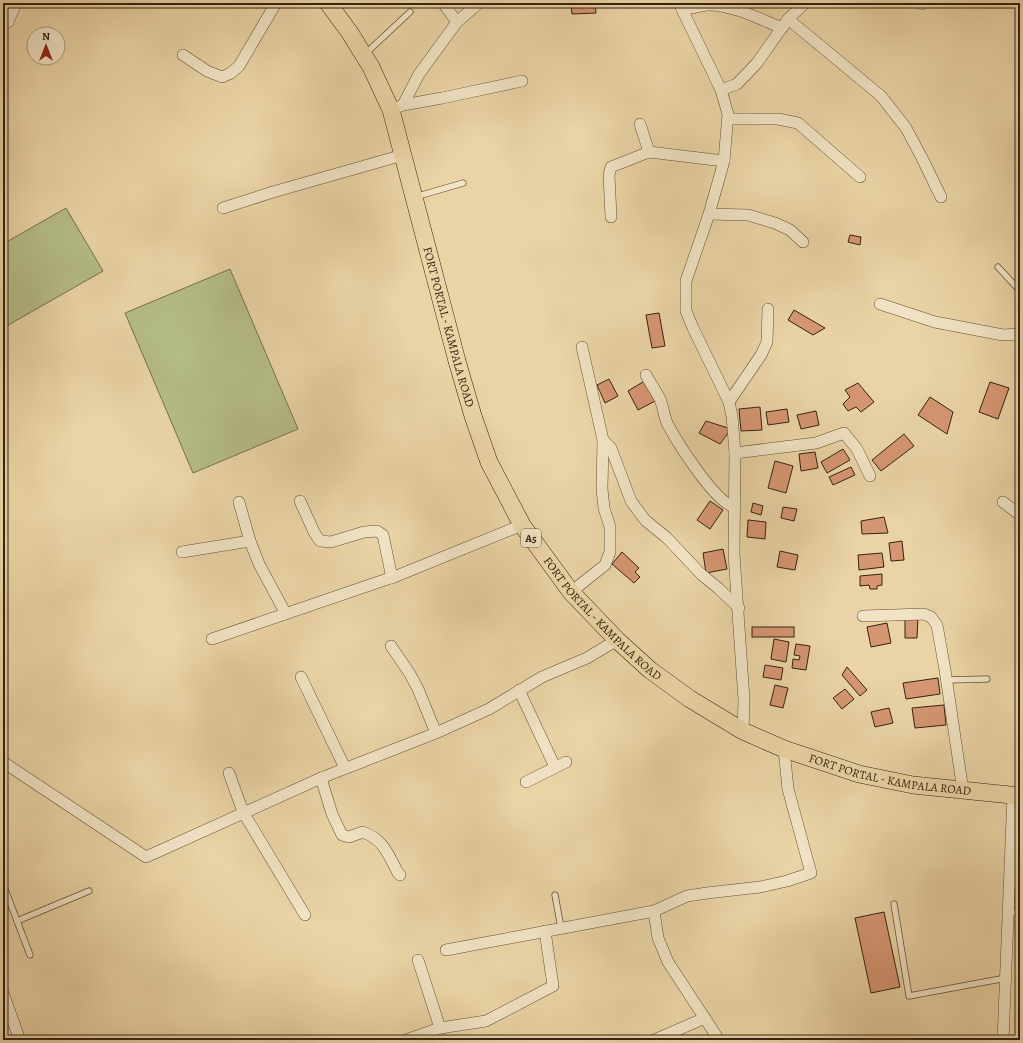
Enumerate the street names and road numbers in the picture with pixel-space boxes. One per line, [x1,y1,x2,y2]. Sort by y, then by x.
street label: FORT PORTAL - KAMPALA ROAD [419,245,478,409]
road number: A5 [521,529,541,547]
street label: FORT PORTAL - KAMPALA ROAD [540,553,665,684]
street label: FORT PORTAL - KAMPALA ROAD [807,750,972,799]

